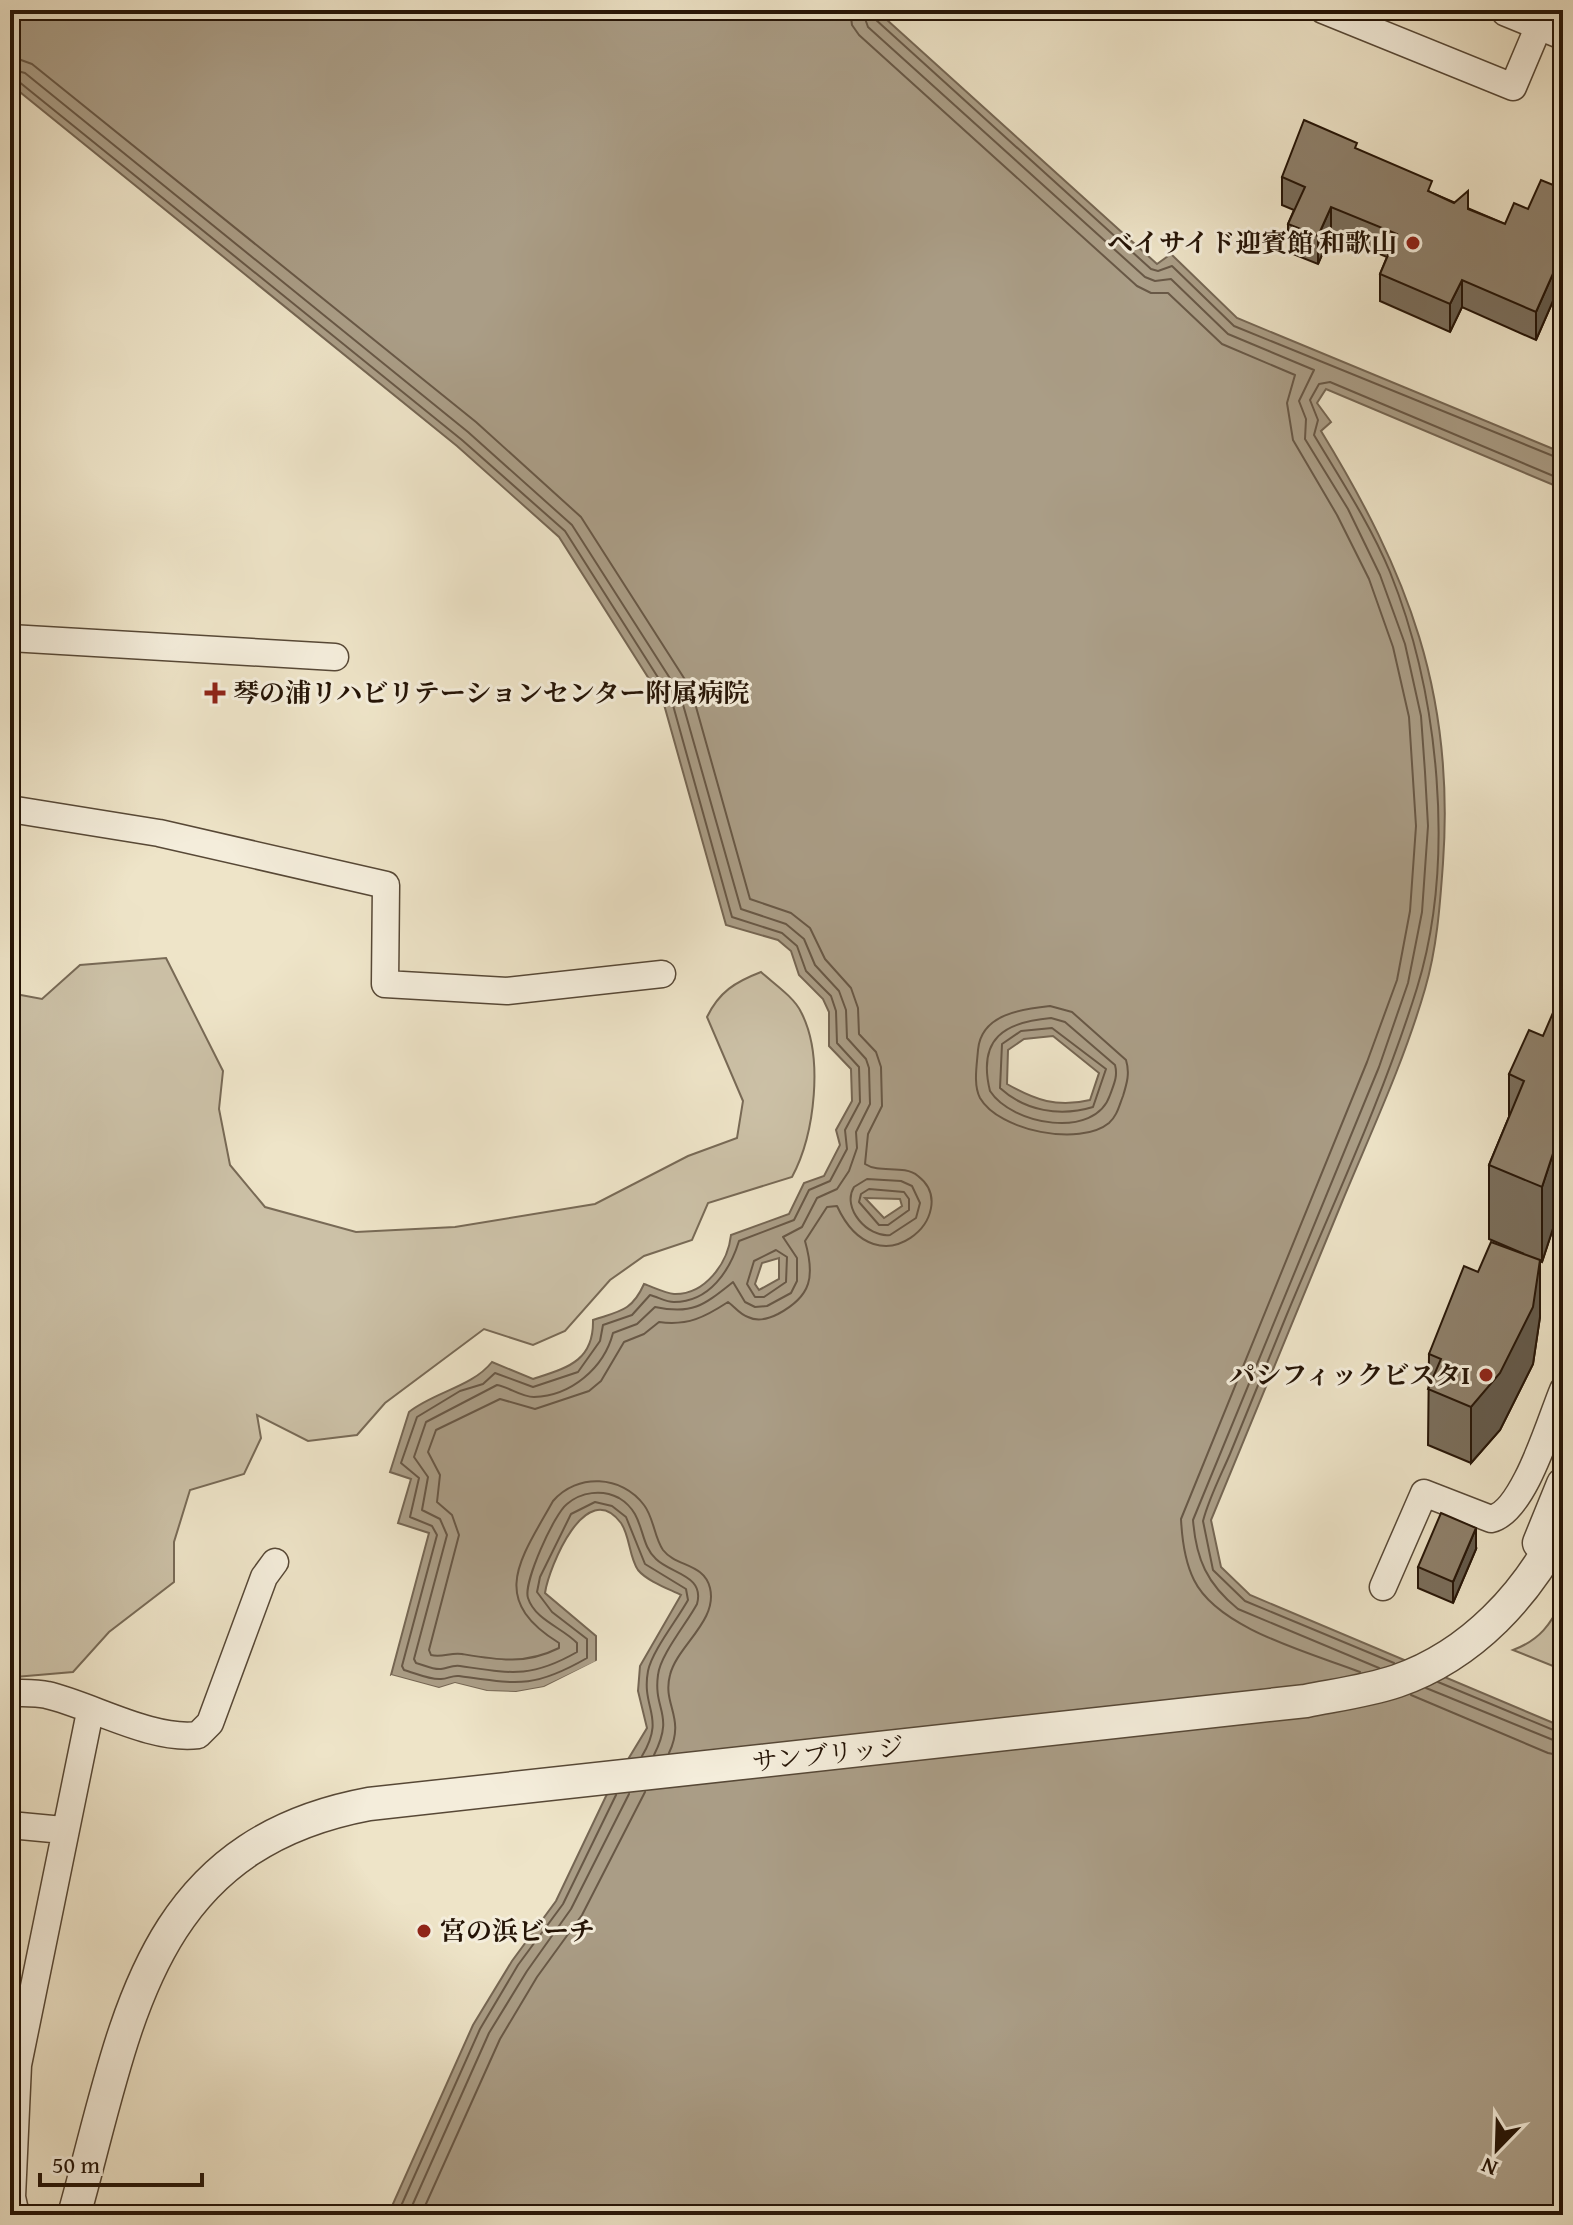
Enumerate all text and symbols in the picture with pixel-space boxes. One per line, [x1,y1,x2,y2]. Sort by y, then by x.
place label: ベイサイド迎賓館 和歌山 [1107,223,1397,262]
marker: ベイサイド迎賓館 和歌山 [1404,234,1422,252]
place label: 琴の浦リハビリテーションセンター附属病院 [233,673,750,712]
marker: 琴の浦リハビリテーションセンター附属病院 [204,682,226,704]
place label: パシフィックビスタⅠ [1229,1355,1470,1394]
marker: パシフィックビスタⅠ [1477,1366,1495,1384]
street label: サンブリッジ [750,1726,906,1781]
place label: 宮の浜ビーチ [440,1911,595,1950]
marker: 宮の浜ビーチ [415,1922,433,1940]
north arrow [1457,2109,1537,2189]
scale bar [40,2137,202,2187]
text: 50 m [52,2147,100,2182]
text: N [1476,2150,1502,2185]

